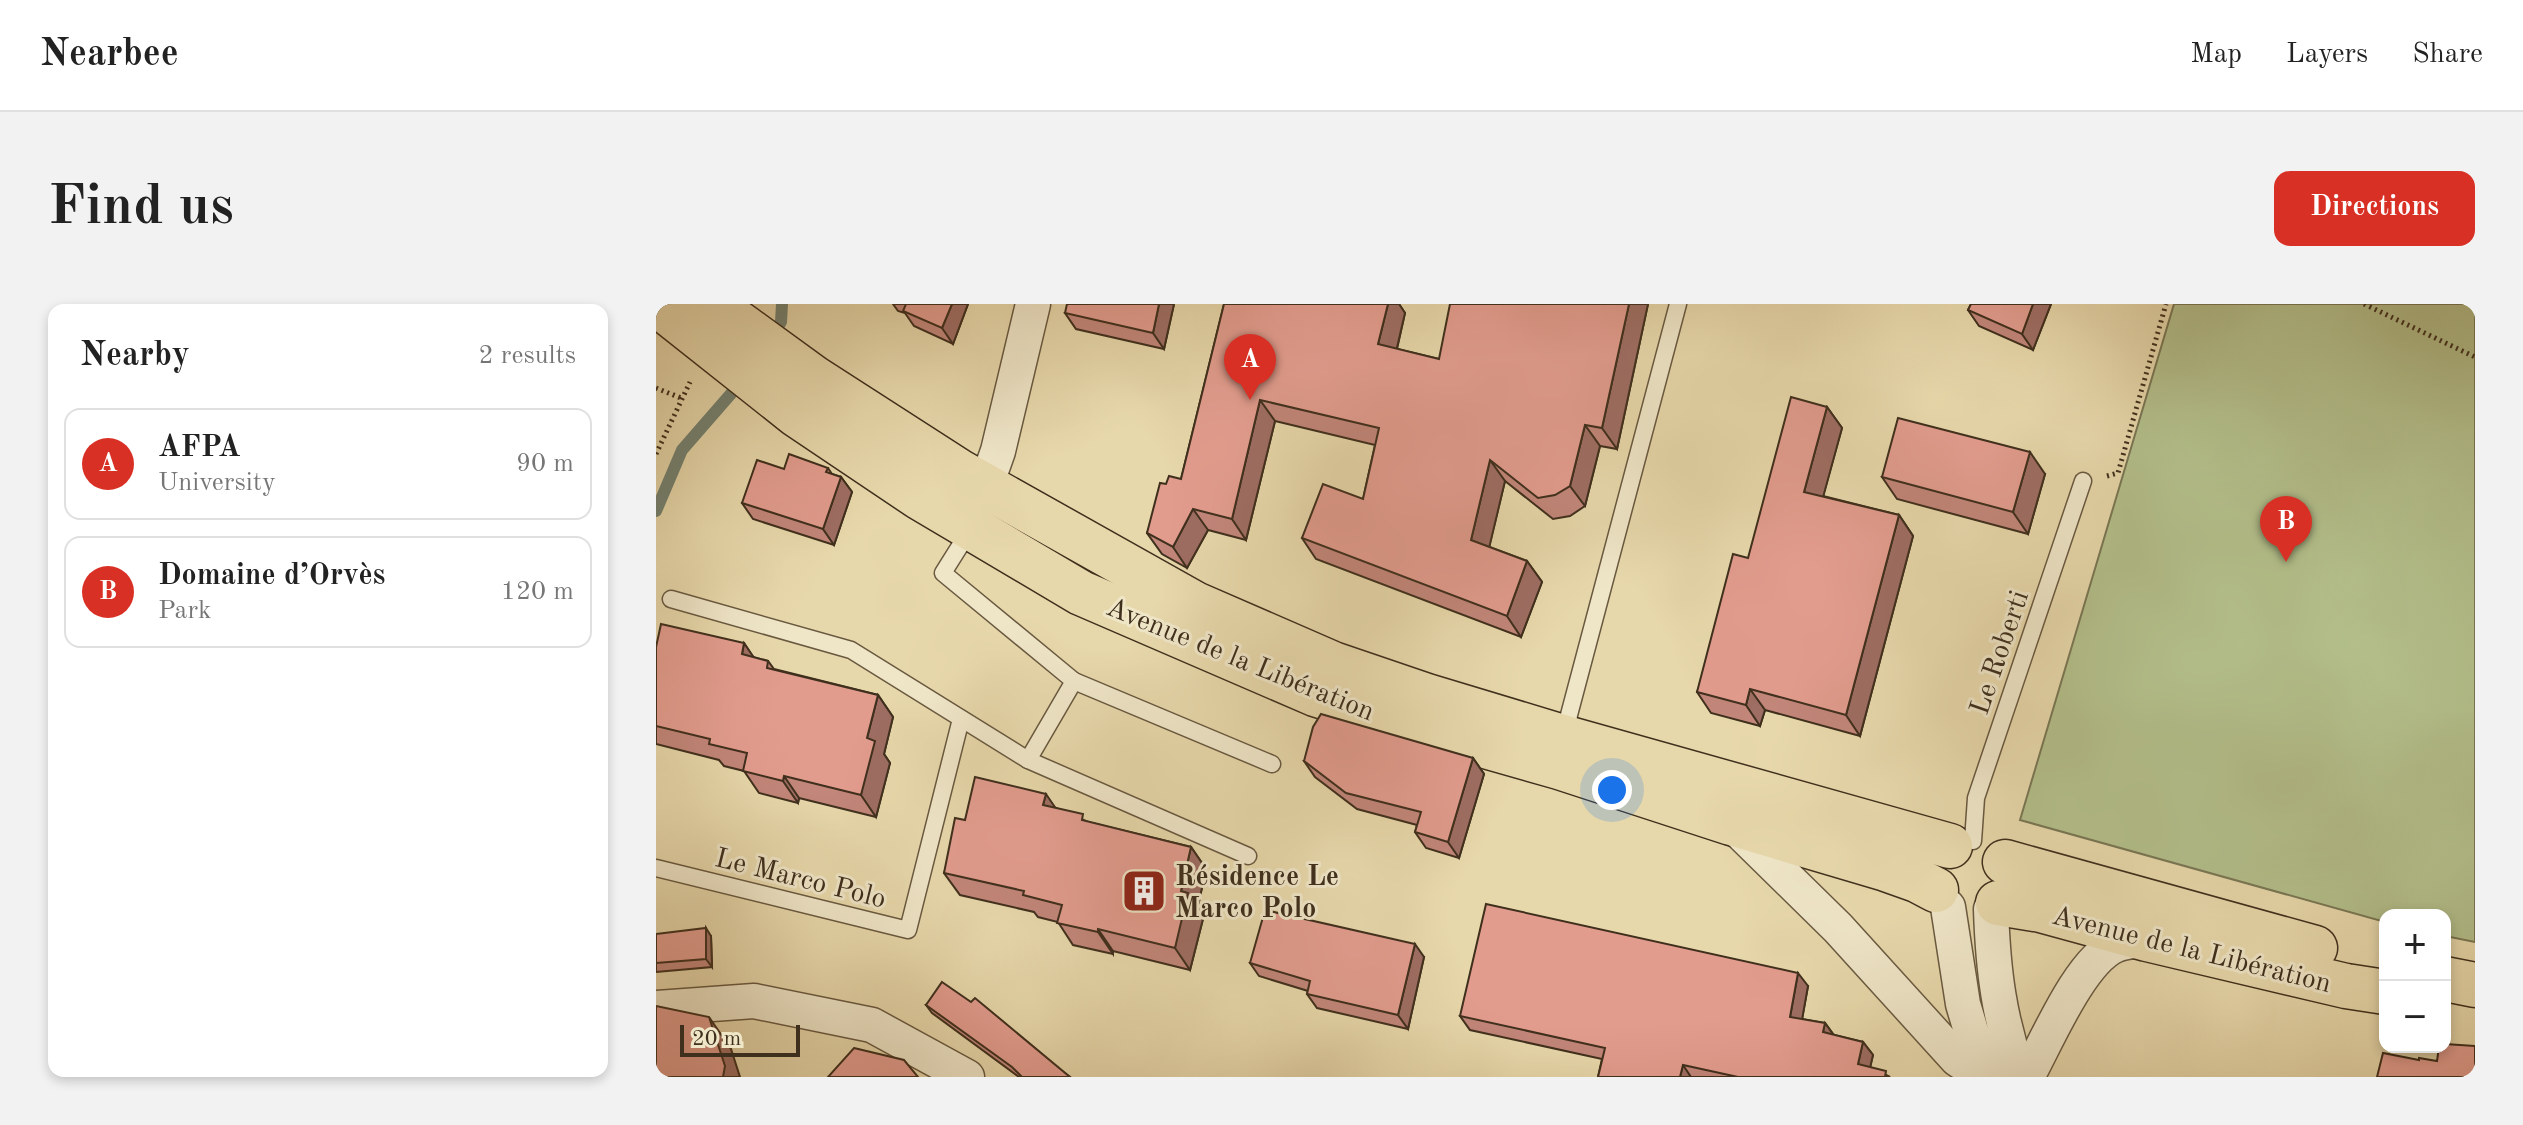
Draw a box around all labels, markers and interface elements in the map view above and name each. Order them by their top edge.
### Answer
text: Nearbee [40,36,179,74]
text: Map [2190,41,2242,69]
text: Layers [2286,41,2368,69]
text: Share [2412,41,2483,69]
button: Directions [2274,171,2475,246]
text: Find us [48,180,234,236]
pin: A [1224,334,1276,400]
text: Nearby [80,339,190,373]
text: 2 results [478,343,576,369]
text: AFPA [158,433,241,463]
text: A [98,451,118,477]
text: 90 m [516,451,574,477]
text: University [158,470,276,496]
pin: B [2260,496,2312,562]
text: Domaine d’Orvès [158,561,385,591]
text: B [99,579,117,605]
text: 120 m [501,579,574,605]
street label: Le Roberti [1967,587,2035,719]
street label: Avenue de la Libération [1102,594,1378,727]
text: Park [158,598,212,624]
your location [1592,770,1632,810]
street label: Le Marco Polo [712,845,889,915]
place label: Résidence Le Marco Polo [1175,864,1339,924]
building icon: Résidence Le Marco Polo [1120,867,1168,915]
street label: Avenue de la Libération [2049,903,2334,999]
map controls [2379,909,2451,1053]
button: + [2379,909,2451,981]
button: − [2379,981,2451,1053]
scale bar [680,1021,800,1057]
text: 20 m [692,1028,741,1050]

